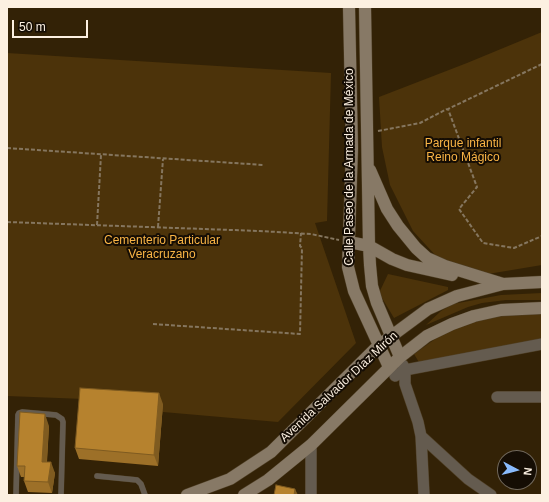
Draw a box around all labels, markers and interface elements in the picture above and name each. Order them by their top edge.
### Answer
scale bar [14,12,90,38]
text: 50 m [19,20,46,34]
street label: Calle Paseo de la Armada de México [343,68,357,266]
park label: Parque infantil Reino Mágico [425,137,501,165]
park label: Cementerio Particular Veracruzano [104,234,220,262]
street label: Avenida Salvador Díaz Mirón [277,329,401,445]
north arrow [497,450,537,490]
text: N [521,467,534,476]

